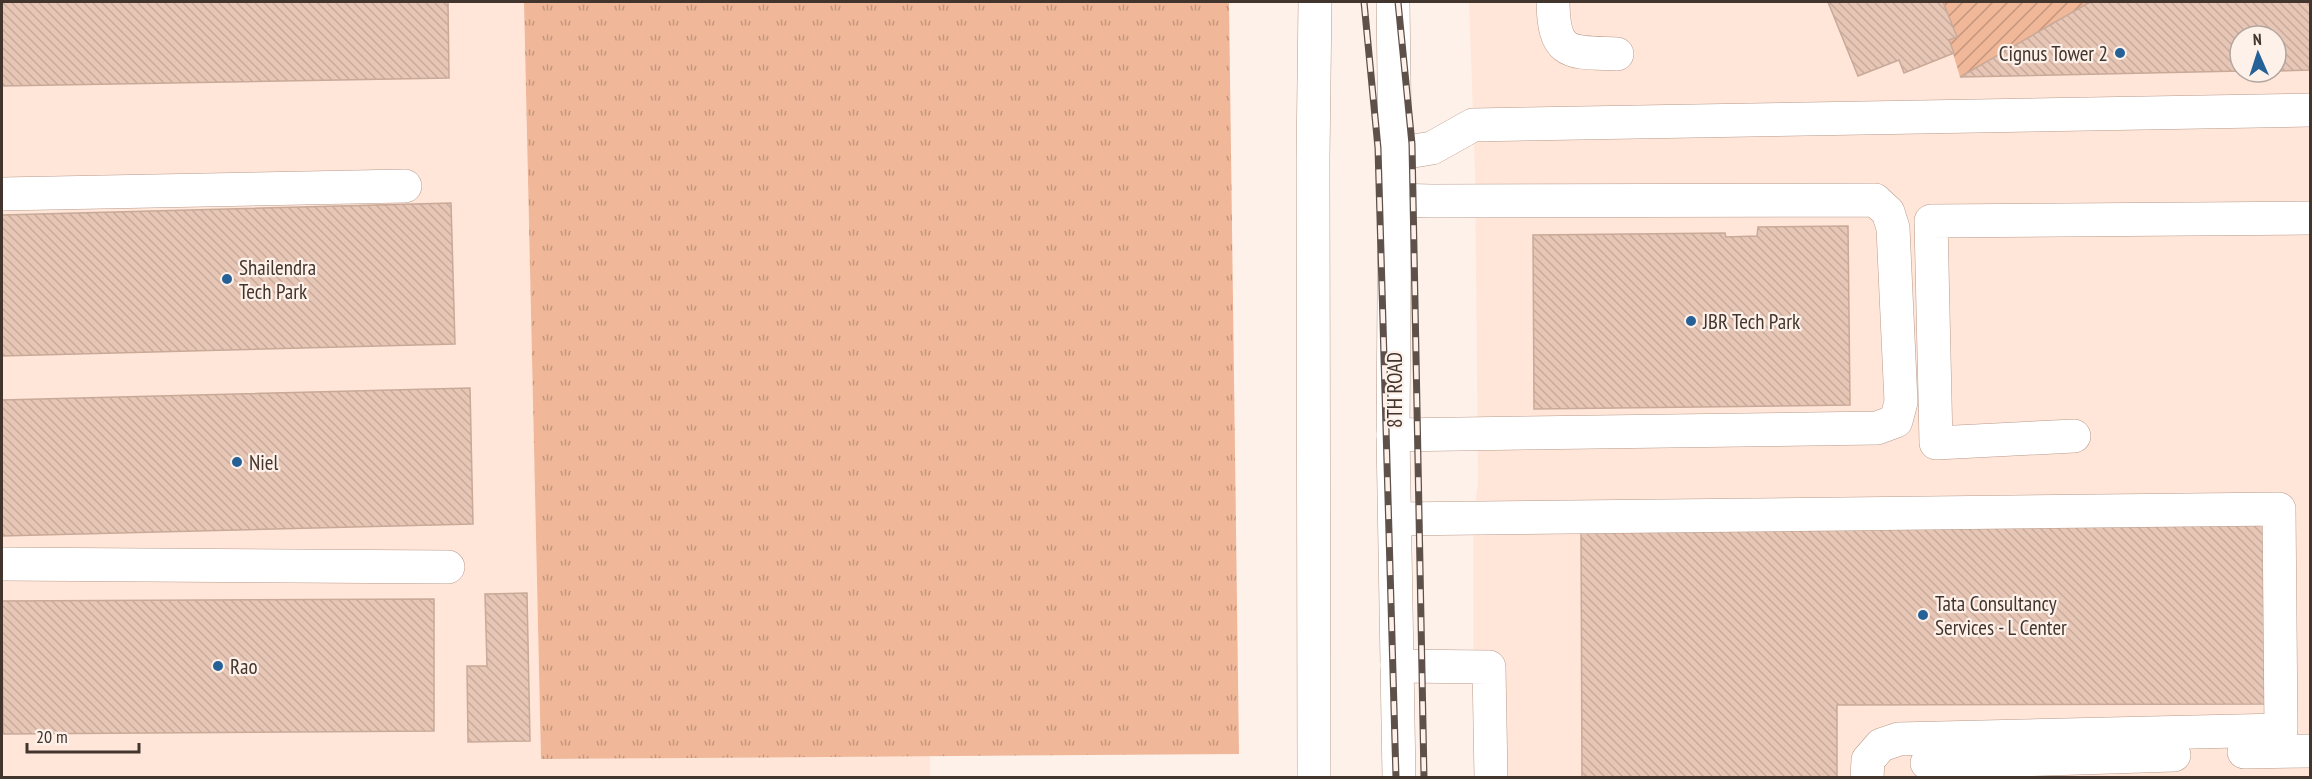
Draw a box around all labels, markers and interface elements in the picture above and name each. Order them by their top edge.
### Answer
north arrow [2228,24,2288,84]
text: N [2252,29,2262,49]
place label: Cignus Tower 2 [1999,40,2108,67]
marker: Cignus Tower 2 [2113,46,2127,60]
place label: Shailendra Tech Park [239,254,316,305]
marker: Shailendra Tech Park [220,272,234,286]
place label: JBR Tech Park [1702,308,1800,335]
marker: JBR Tech Park [1684,314,1698,328]
street label: 8TH ROAD [1381,352,1408,428]
place label: Niel [249,449,279,476]
marker: Niel [230,455,244,469]
place label: Tata Consultancy Services - L Center [1935,590,2067,641]
marker: Tata Consultancy Services - L Center [1916,608,1930,622]
place label: Rao [230,653,258,680]
marker: Rao [211,659,225,673]
scale bar [27,716,140,754]
text: 20 m [36,725,68,748]

